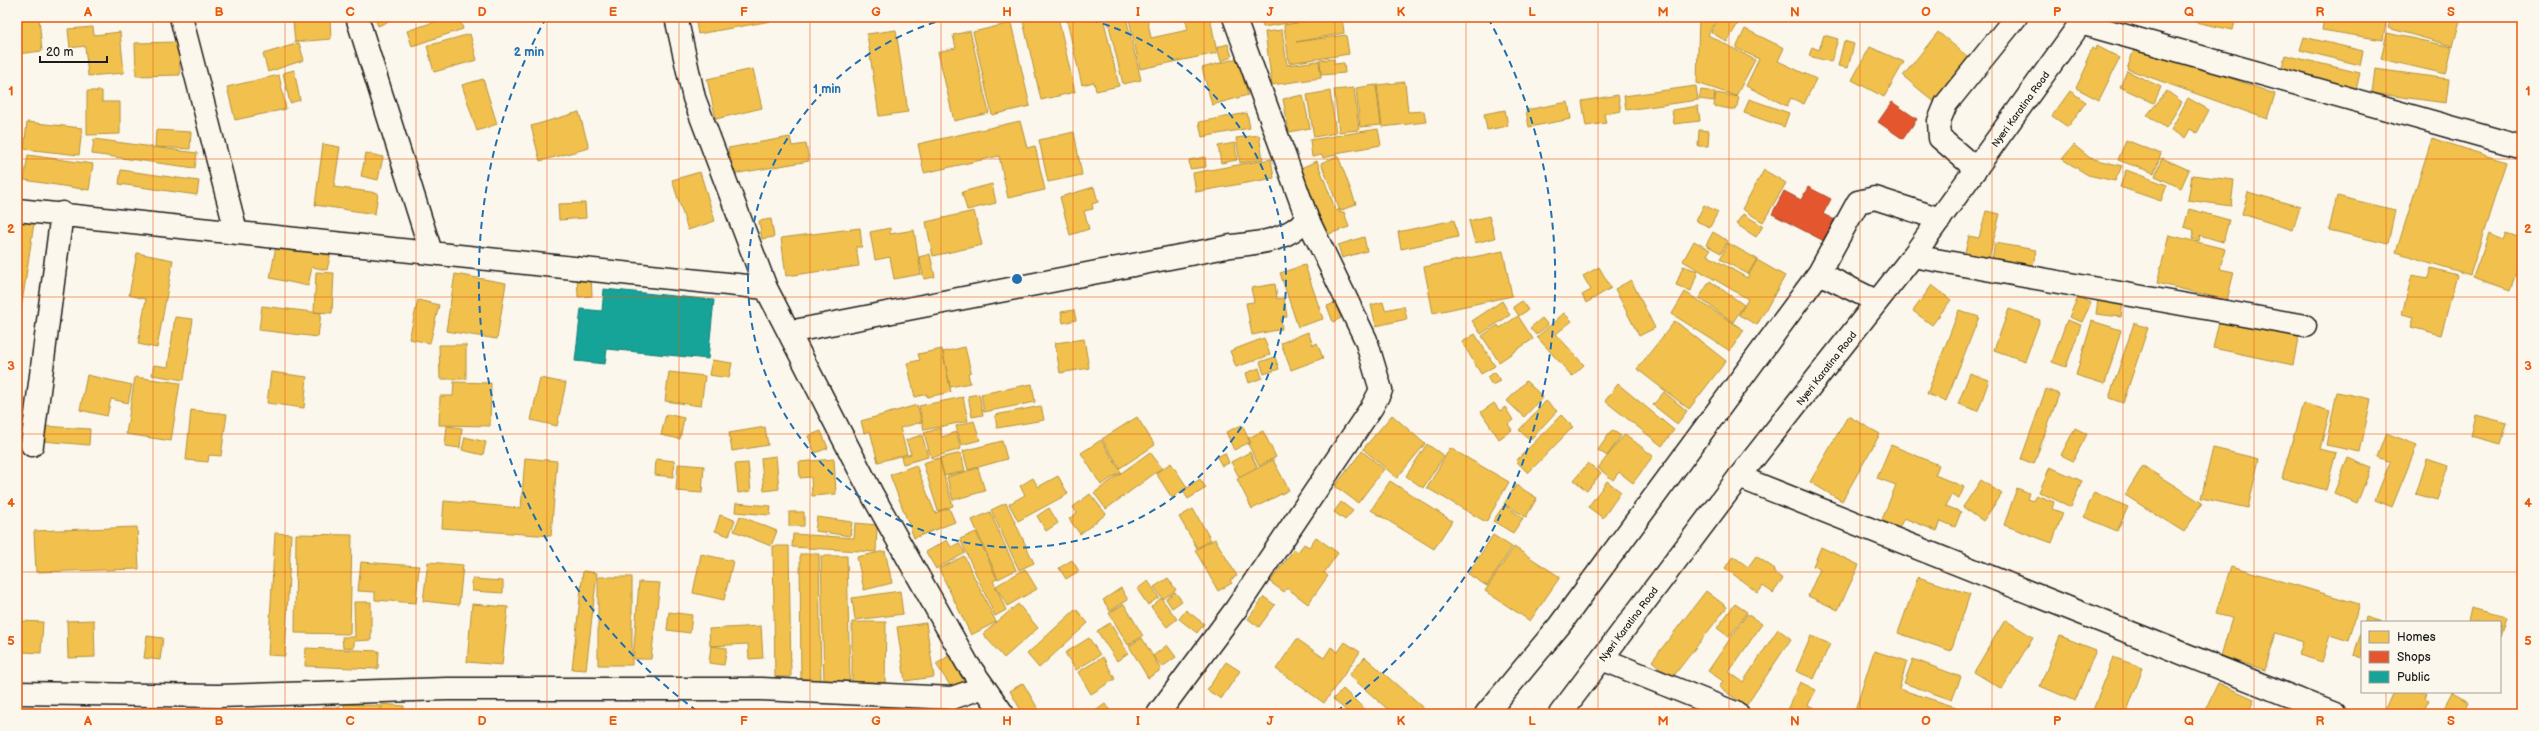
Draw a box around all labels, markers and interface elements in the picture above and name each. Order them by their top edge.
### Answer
text: A [83,4,92,20]
text: B [214,4,224,20]
text: C [345,4,355,20]
text: D [477,4,487,20]
text: E [609,4,618,20]
text: F [740,4,748,20]
text: G [871,4,881,20]
text: H [1002,4,1012,20]
text: I [1136,4,1140,20]
text: J [1266,4,1274,20]
text: K [1397,4,1406,20]
text: L [1528,4,1536,20]
text: M [1657,4,1669,20]
text: N [1790,4,1800,20]
text: O [1921,4,1931,20]
text: P [2053,4,2062,20]
text: Q [2184,4,2194,20]
text: R [2316,4,2325,20]
text: S [2447,4,2455,20]
scale bar [40,38,107,64]
text: 20 m [46,45,73,60]
text: 2 min [514,45,544,60]
street label: Nyeri Karatina Road [1989,69,2052,150]
text: 1 min [813,82,841,97]
text: 1 [8,83,14,99]
text: 1 [2525,83,2531,99]
text: 2 [7,221,15,237]
text: 2 [2524,221,2532,237]
centre of rings [1010,272,1024,286]
street label: Nyeri Karatina Road [1794,329,1860,408]
text: 3 [7,358,15,374]
text: 3 [2524,358,2532,374]
text: 4 [7,495,15,511]
text: 4 [2524,495,2532,511]
street label: Nyeri Karatina Road [1597,585,1661,664]
legend [2361,621,2501,693]
text: Homes [2397,630,2436,645]
text: 5 [7,633,15,649]
text: 5 [2524,633,2532,649]
text: Shops [2397,650,2431,665]
text: Public [2397,670,2430,685]
text: A [83,713,92,729]
text: B [214,713,224,729]
text: C [345,713,355,729]
text: D [477,713,487,729]
text: E [609,713,618,729]
text: F [740,713,748,729]
text: G [871,713,881,729]
text: H [1002,713,1012,729]
text: I [1136,713,1140,729]
text: J [1266,713,1274,729]
text: K [1397,713,1406,729]
text: L [1528,713,1536,729]
text: M [1657,713,1669,729]
text: N [1790,713,1800,729]
text: O [1921,713,1931,729]
text: P [2053,713,2062,729]
text: Q [2184,713,2194,729]
text: R [2316,713,2325,729]
text: S [2447,713,2455,729]

